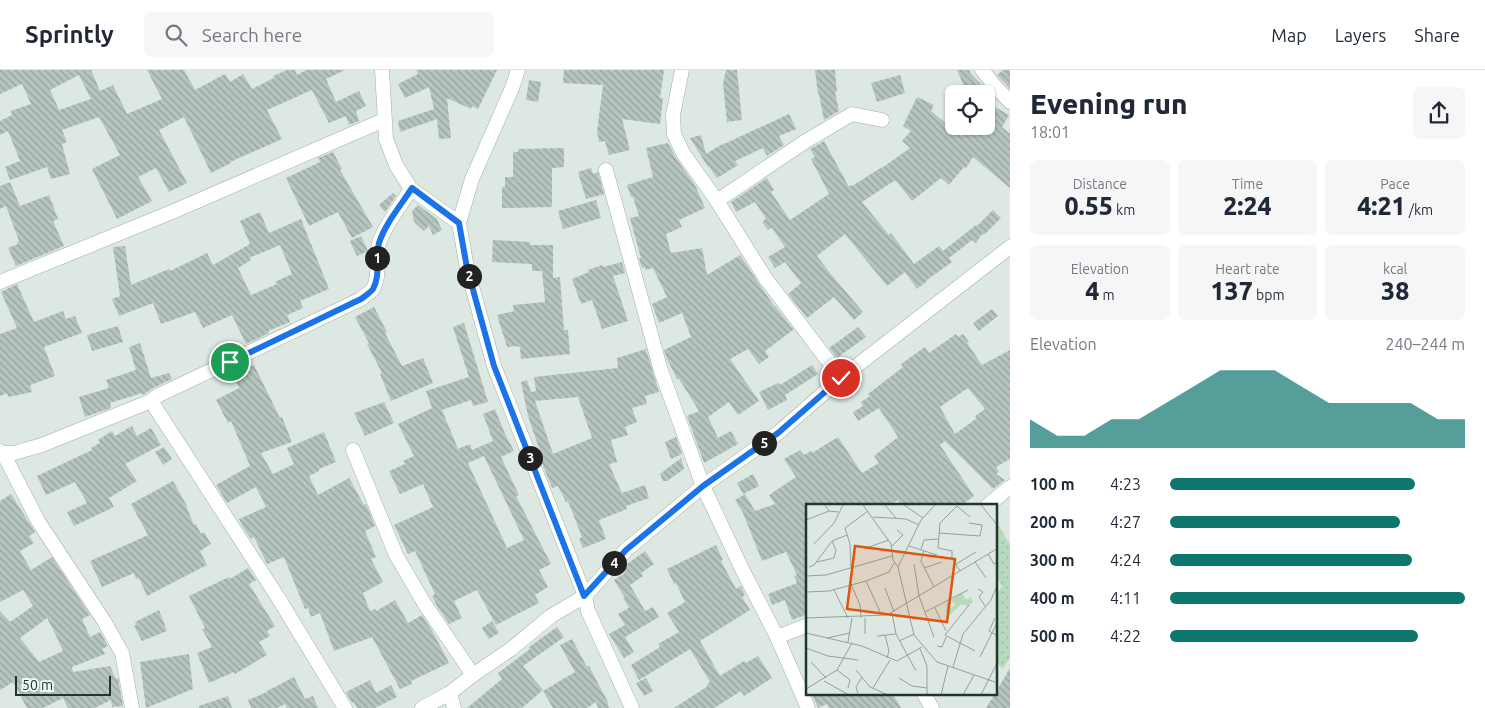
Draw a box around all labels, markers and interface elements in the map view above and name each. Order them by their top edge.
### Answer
search box [144,12,494,57]
text: Sprintly [25,21,114,48]
icon: search [162,21,190,49]
text: Search here [202,24,302,46]
text: Map [1271,25,1307,45]
text: Layers [1335,25,1386,45]
text: Share [1414,25,1460,45]
map controls [945,85,995,135]
button: locate [945,85,995,135]
button: share [1413,87,1465,139]
text: Evening run [1030,88,1188,119]
text: 18:01 [1030,123,1070,141]
text: Distance [1073,176,1127,192]
text: Time [1232,176,1263,192]
text: Pace [1380,176,1410,192]
text: 0.55 [1064,192,1113,220]
text: 2:24 [1223,192,1272,220]
text: 4:21 [1357,192,1406,220]
text: km [1113,202,1135,218]
text: /km [1406,202,1433,218]
pin: 1 [364,246,390,270]
text: 1 [374,250,381,266]
text: Elevation [1071,261,1129,277]
text: Heart rate [1215,261,1280,277]
text: kcal [1383,261,1407,277]
pin: 2 [456,264,482,288]
text: 2 [466,268,473,284]
text: 4 [1085,277,1099,305]
text: 137 [1211,277,1253,305]
text: 38 [1381,277,1409,305]
text: m [1099,287,1115,303]
text: bpm [1253,287,1284,303]
text: Elevation [1030,335,1097,353]
text: 240–244 m [1385,335,1465,353]
pin [209,341,251,383]
icon: arrive [216,348,244,376]
pin [820,357,862,399]
icon: check [827,364,855,392]
pin: 5 [752,430,776,456]
text: 5 [761,435,768,451]
pin: 3 [518,446,542,470]
text: 3 [527,450,534,466]
text: 100 m [1030,475,1075,493]
text: 4:23 [1110,475,1141,493]
inset map [806,504,998,696]
text: 200 m [1030,513,1075,531]
text: 4:27 [1110,513,1141,531]
pin: 4 [602,550,626,576]
text: 300 m [1030,551,1075,569]
text: 4:24 [1110,551,1141,569]
text: 4 [611,555,618,571]
text: 400 m [1030,589,1075,607]
text: 4:11 [1110,589,1141,607]
text: 500 m [1030,627,1075,645]
text: 4:22 [1110,627,1141,645]
scale bar [15,673,111,696]
text: 50 m [22,677,53,693]

